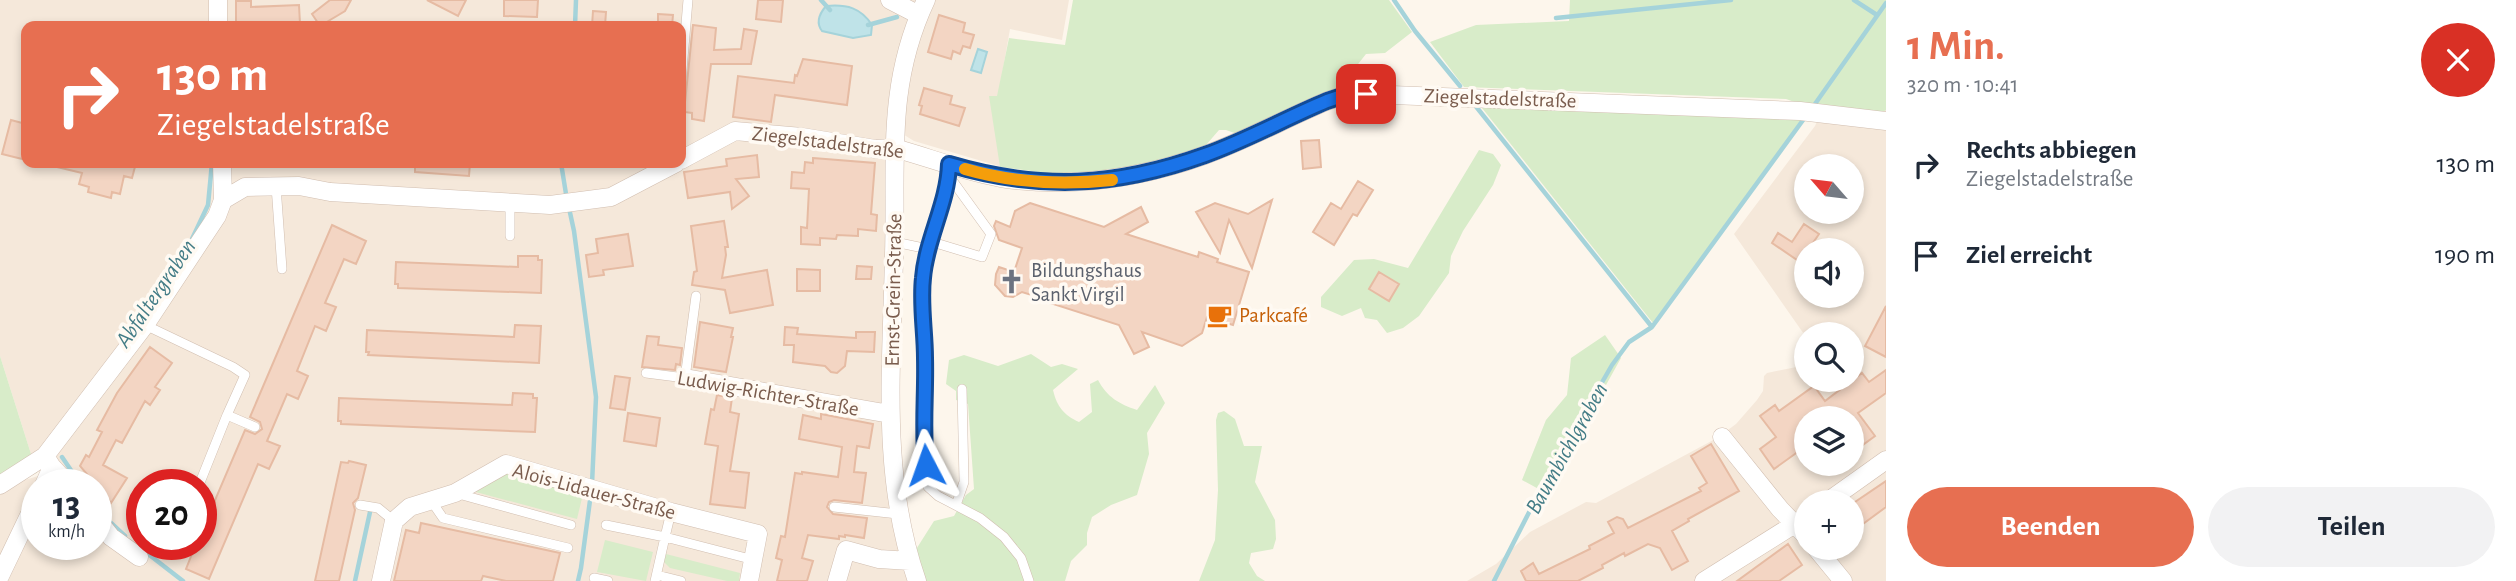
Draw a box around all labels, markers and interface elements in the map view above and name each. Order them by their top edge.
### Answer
button: close [2421,23,2495,97]
text: 1 Min. [1907,25,2005,67]
icon: right [42,49,133,140]
text: 130 m [157,51,268,100]
pin [1336,64,1396,124]
text: 320 m · 10:41 [1907,74,2018,97]
icon: arrive [1347,75,1385,113]
street label: Ziegelstadelstraße [1423,85,1577,112]
text: Ziegelstadelstraße [157,109,390,141]
street label: Ziegelstadelstraße [751,123,905,162]
text: Rechts abbiegen [1966,137,2137,163]
icon: right [1907,146,1945,184]
text: 130 m [2437,151,2495,177]
north arrow [1794,154,1864,224]
map controls [1794,154,1864,560]
text: Ziegelstadelstraße [1966,168,2133,191]
street label: Ernst-Grein-Straße [882,213,905,367]
water label: Abfaltergraben [111,236,201,353]
icon: arrive [1907,237,1945,275]
button: sound [1794,238,1864,308]
text: Ziel erreicht [1966,242,2092,268]
text: 190 m [2435,242,2495,268]
place label: Bildungshaus Sankt Virgil [1031,260,1142,305]
church icon: Bildungshaus Sankt Virgil [997,268,1025,296]
cafe icon: Parkcafé [1205,301,1233,329]
place label: Parkcafé [1239,305,1308,326]
button: search [1794,322,1864,392]
street label: Ludwig-Richter-Straße [675,367,860,420]
water label: Baumbichlgraben [1522,379,1613,518]
button: layers [1794,406,1864,476]
position arrow [889,428,963,502]
street label: Alois-Lidauer-Straße [510,460,678,523]
speed limit sign: 20 [126,469,217,560]
button: Beenden [1907,487,2194,567]
button: Teilen [2208,487,2495,567]
text: 13 [53,488,80,523]
button: + [1794,490,1864,560]
text: km/h [48,523,85,541]

